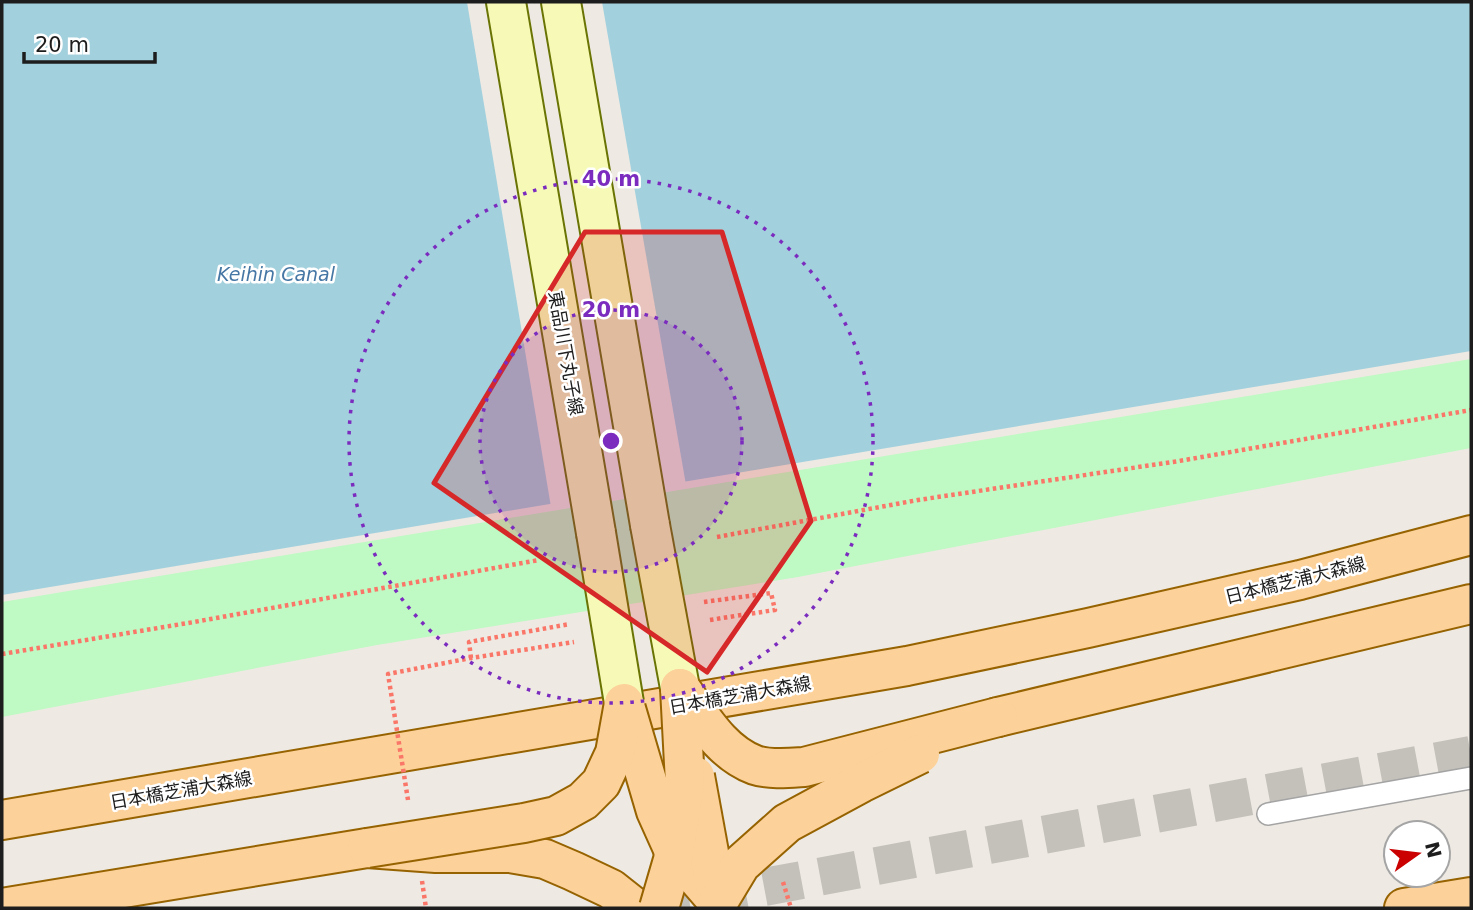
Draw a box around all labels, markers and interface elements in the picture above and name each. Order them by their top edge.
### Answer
scale bar [24,21,156,65]
text: 20 m [35,33,89,57]
text: 40 m [582,167,640,191]
water label: Keihin Canal [217,263,336,285]
street label: 東品川下丸子線 [545,289,587,417]
text: 20 m [582,298,640,322]
centre of rings [599,429,623,453]
street label: 日本橋芝浦大森線 [1223,552,1367,608]
street label: 日本橋芝浦大森線 [667,672,813,718]
street label: 日本橋芝浦大森線 [108,767,254,813]
north arrow [1382,819,1452,889]
text: N [1421,840,1446,860]

